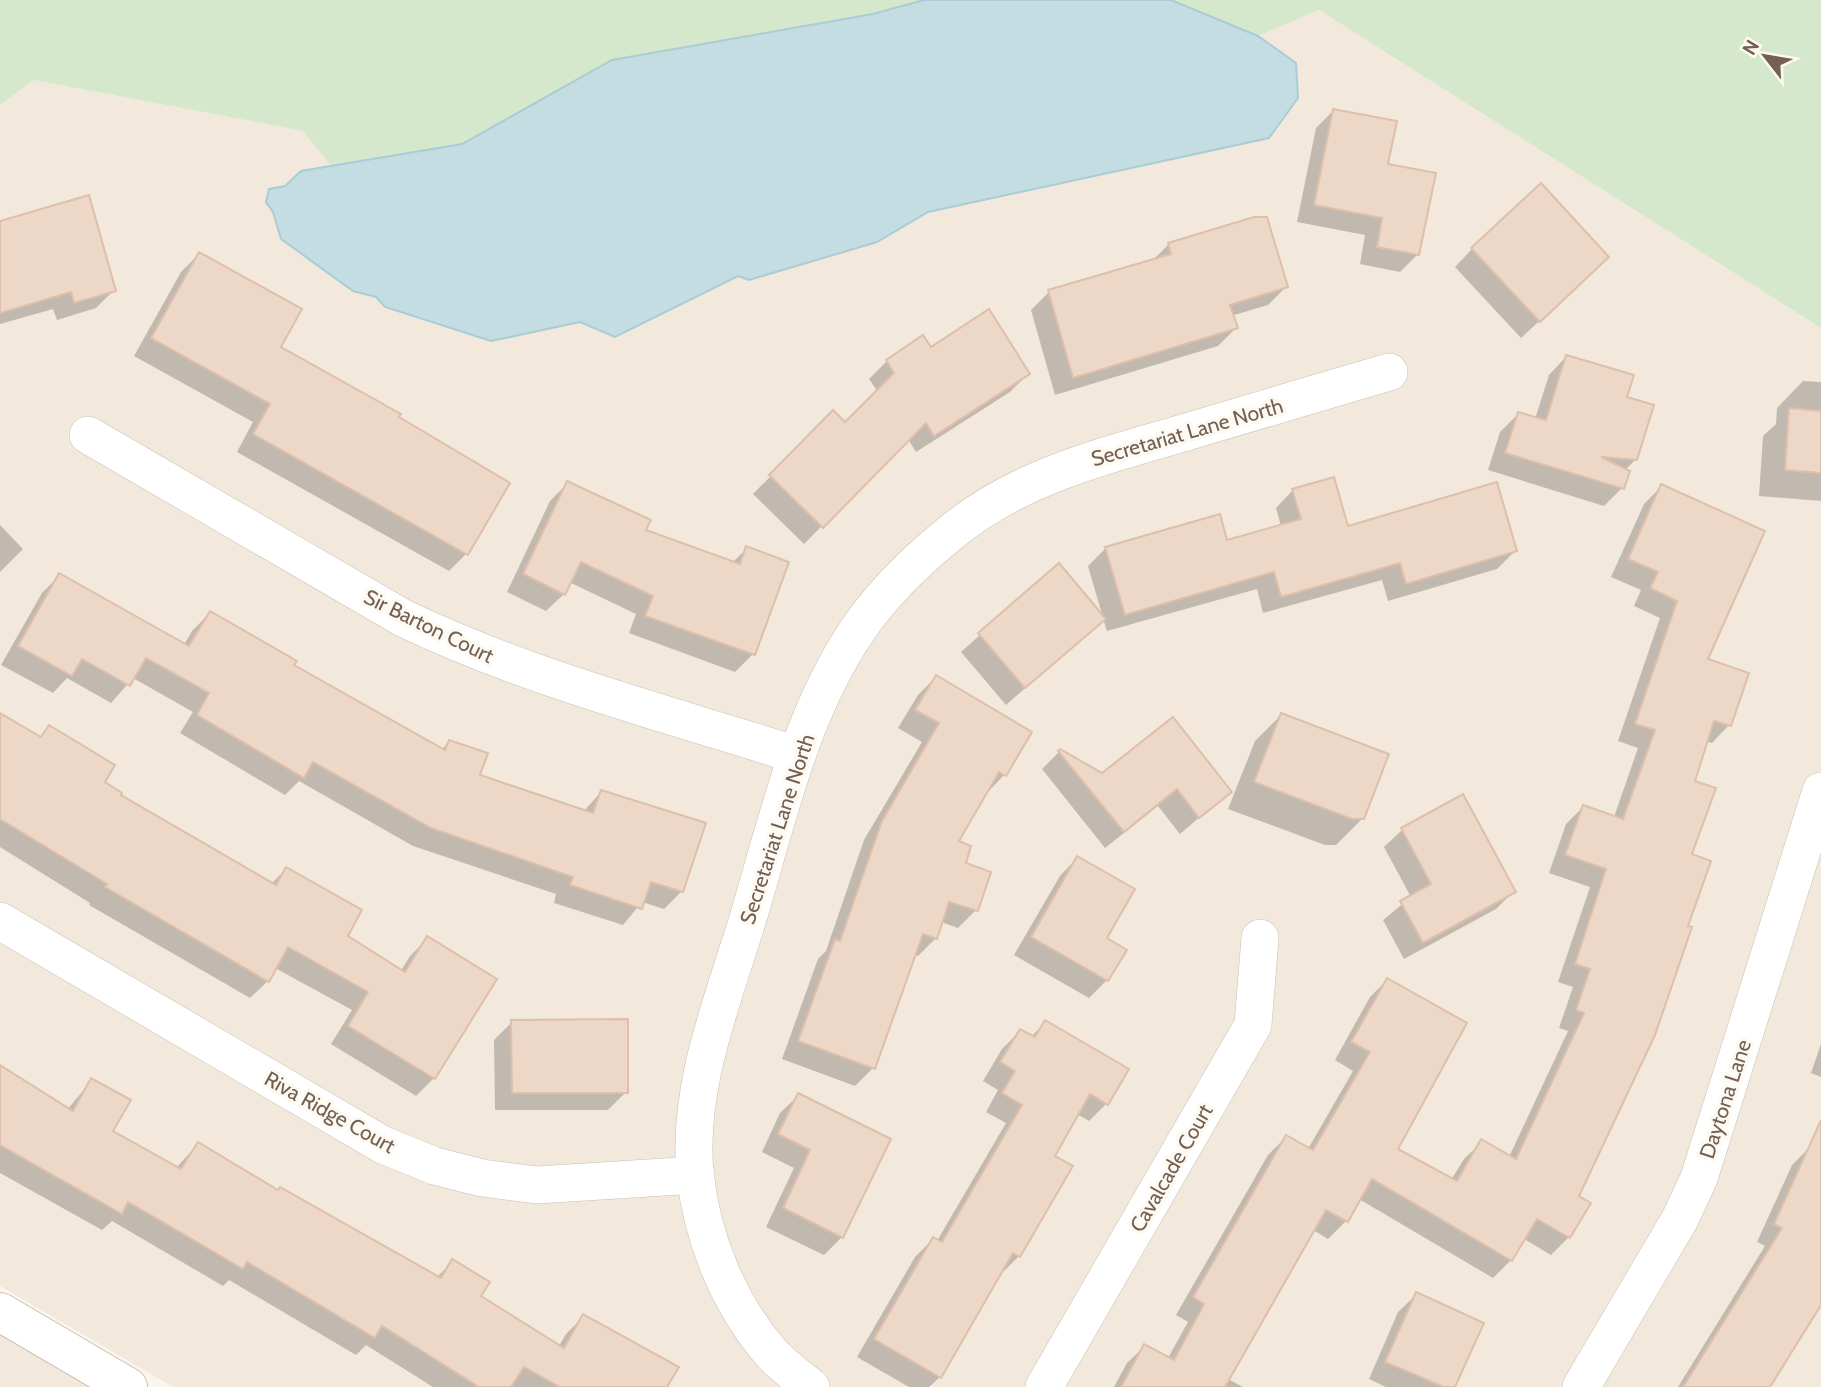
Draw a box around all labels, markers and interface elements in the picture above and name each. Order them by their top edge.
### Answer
north arrow [1730,21,1800,91]
text: N [1738,36,1764,59]
street label: Secretariat Lane North [1088,393,1286,471]
street label: Sir Barton Court [360,584,498,668]
street label: Secretariat Lane North [734,731,820,927]
street label: Daytona Lane [1694,1036,1756,1162]
street label: Riva Ridge Court [260,1066,400,1158]
street label: Cavalcade Court [1124,1100,1218,1236]

